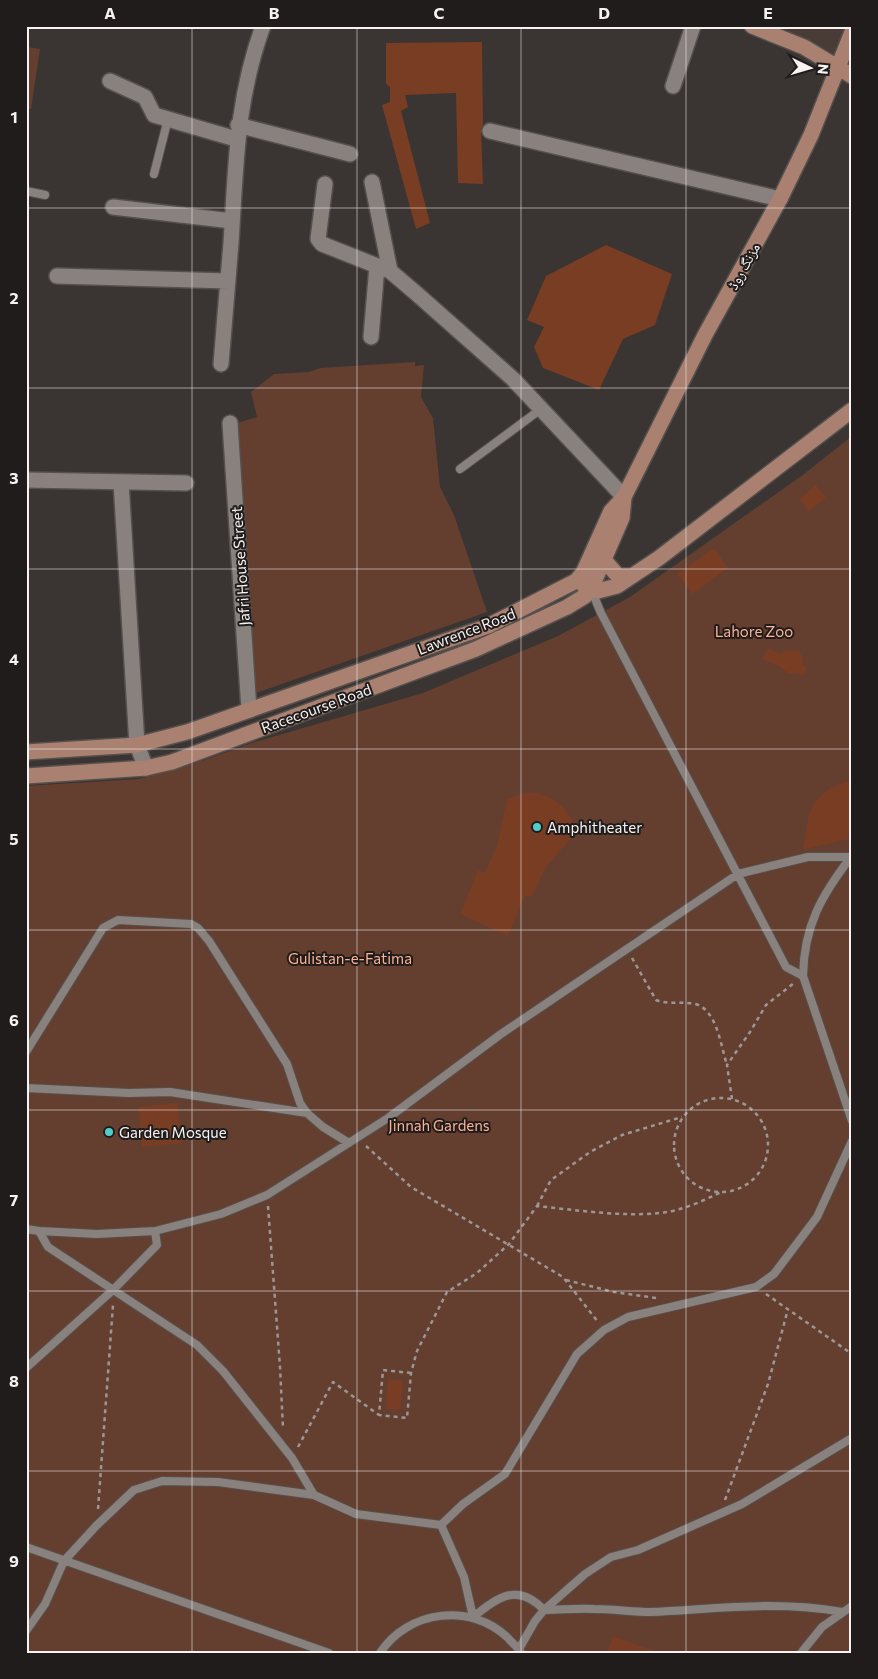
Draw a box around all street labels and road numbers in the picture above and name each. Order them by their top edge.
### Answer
street label: مزنگ روڈ [723,239,764,293]
street label: Jafri House Street [227,506,253,626]
street label: Lawrence Road [414,604,518,658]
street label: Racecourse Road [258,680,374,736]

